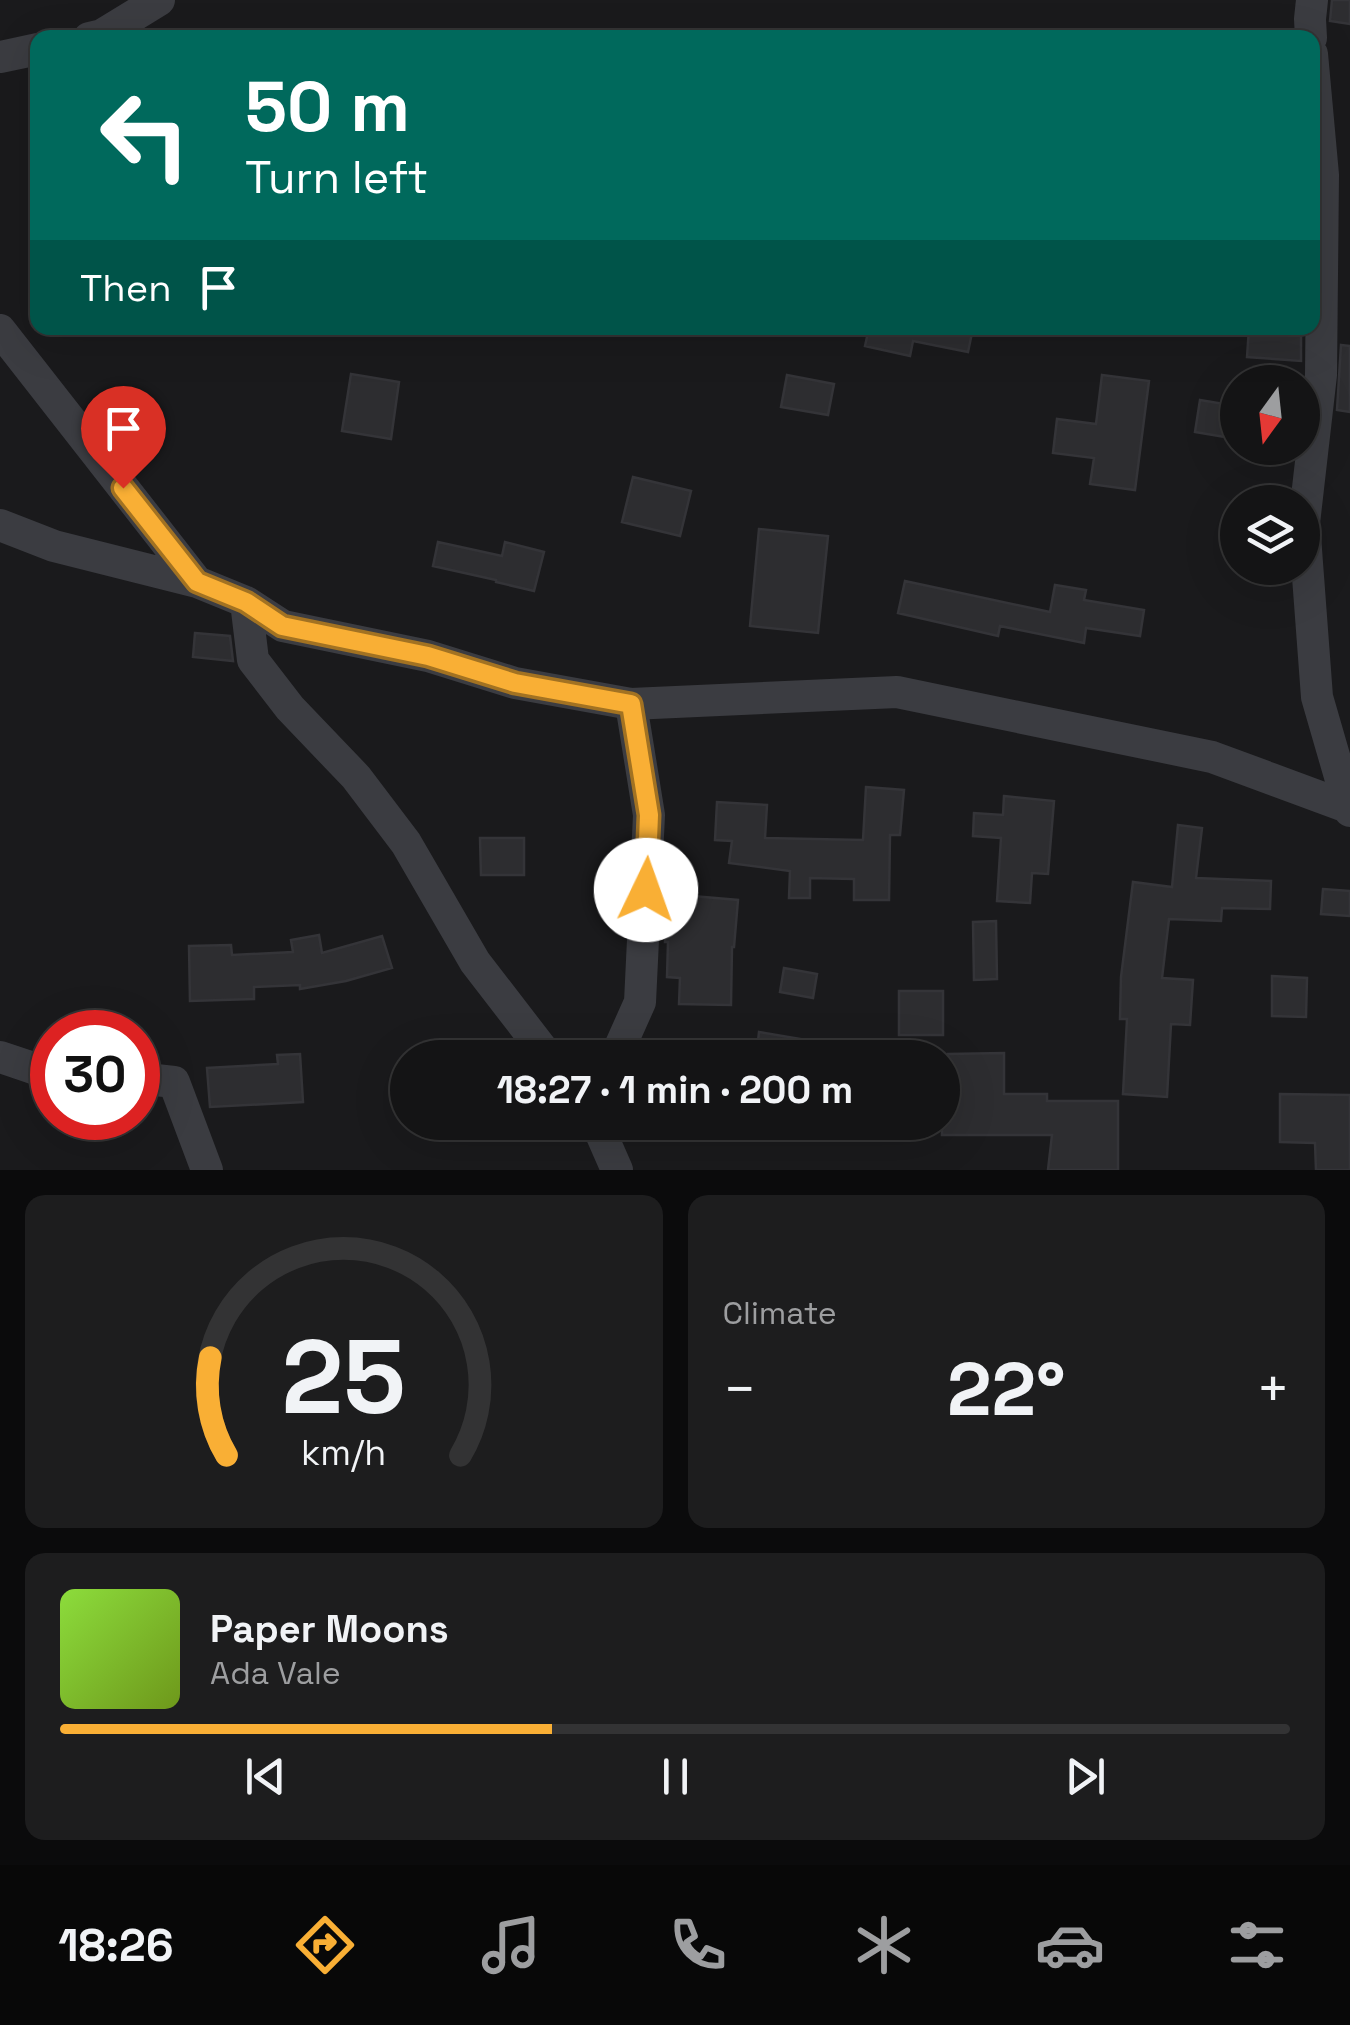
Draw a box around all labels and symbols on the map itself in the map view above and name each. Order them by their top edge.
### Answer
north arrow [1220,365,1320,465]
pin [81,386,166,489]
position arrow [594,838,698,942]
speed limit sign: 30 [30,1010,160,1140]

